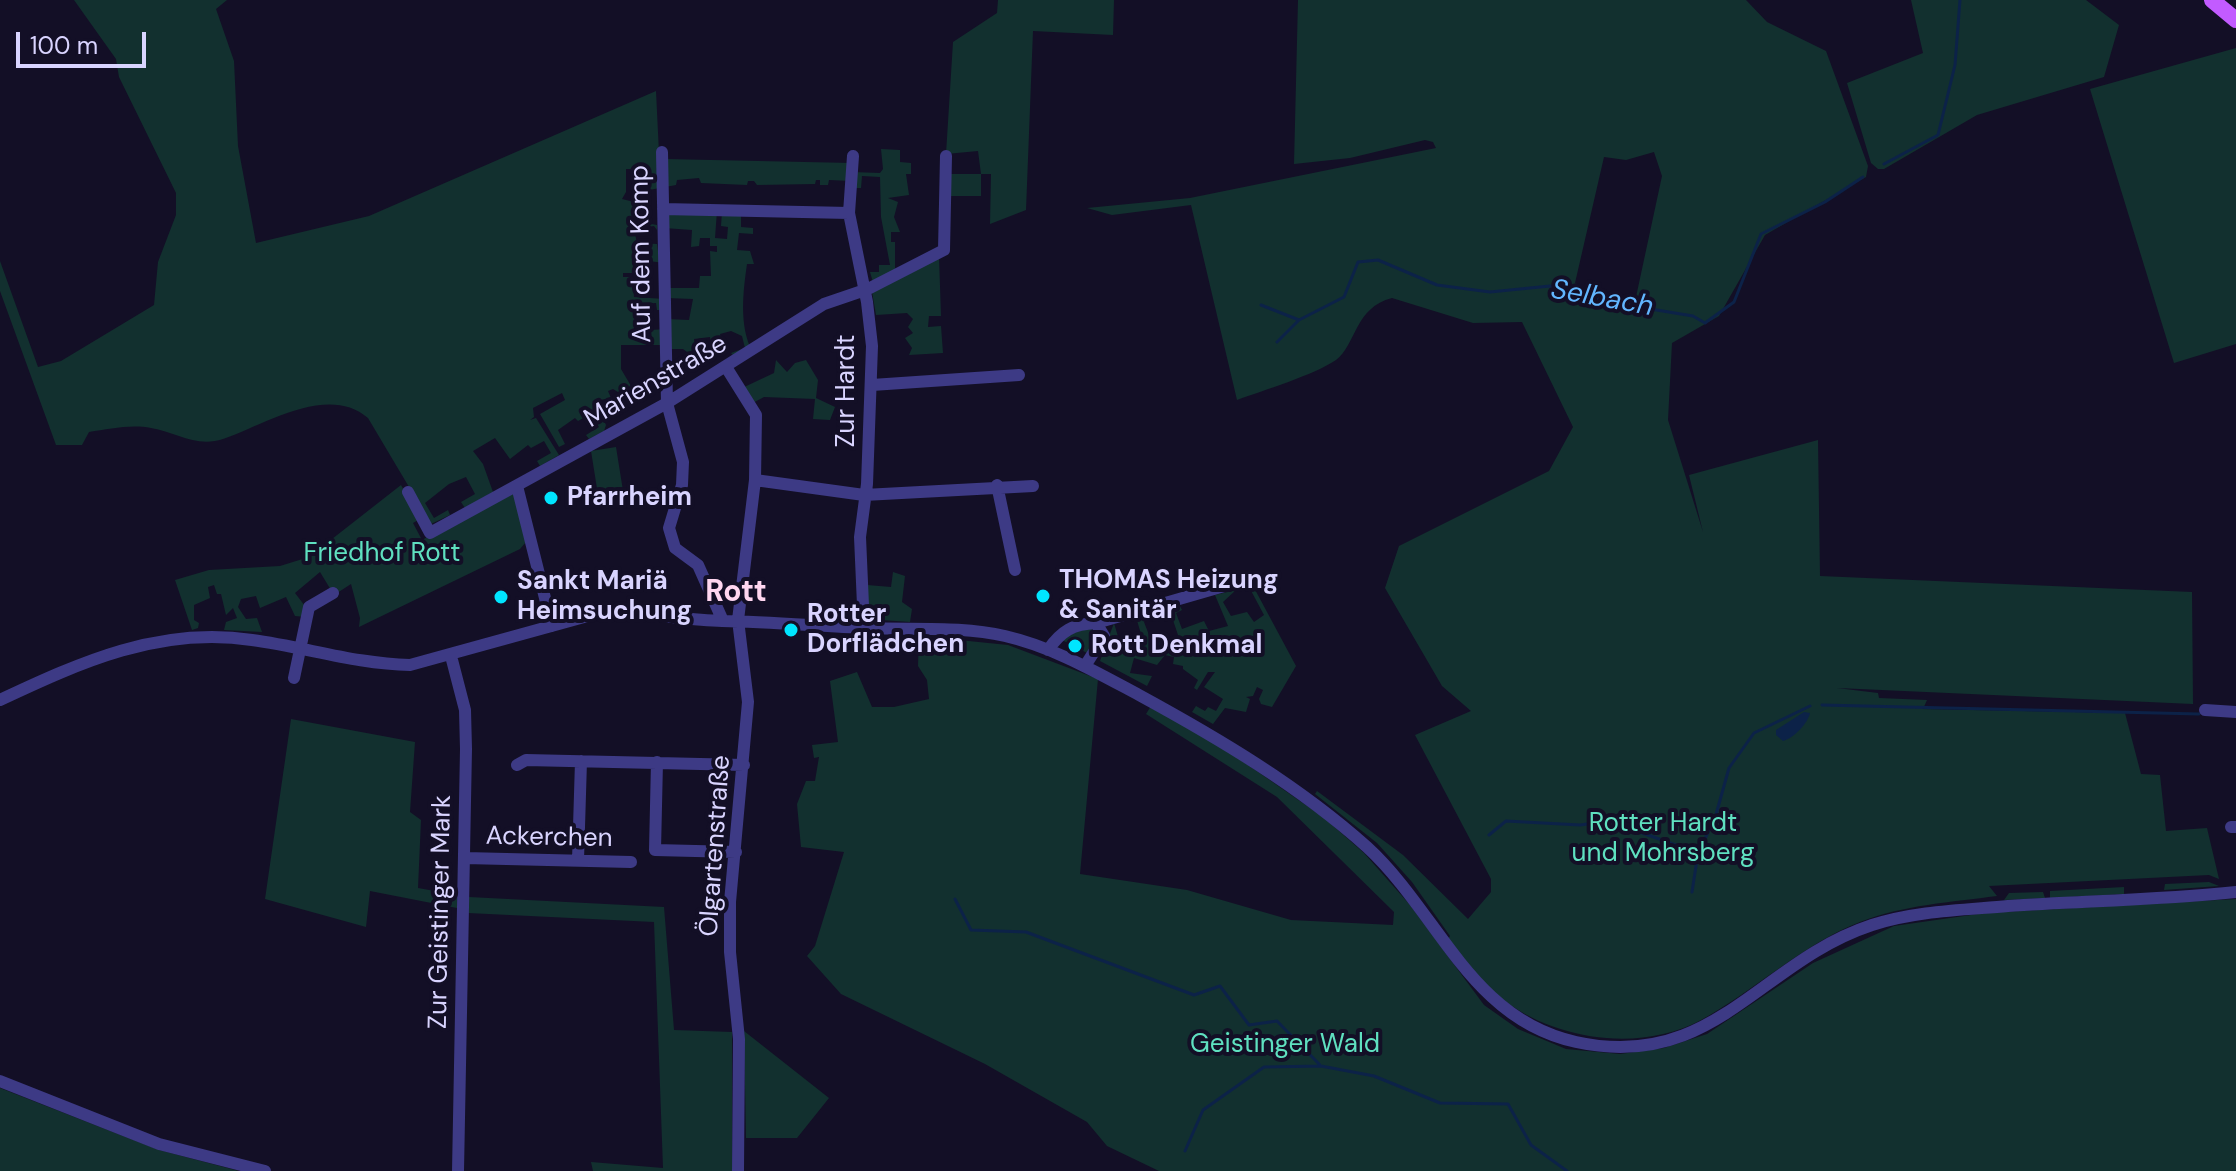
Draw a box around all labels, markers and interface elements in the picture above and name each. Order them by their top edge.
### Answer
scale bar [20,16,150,66]
text: 100 m [30,30,98,61]
street label: Auf dem Komp [625,165,659,343]
water label: Selbach [1548,273,1656,325]
street label: Marienstraße [579,329,733,435]
street label: Zur Hardt [831,335,863,447]
place label: Pfarrheim [567,482,692,514]
marker: Pfarrheim [542,489,560,507]
park label: Friedhof Rott [304,538,460,570]
place label: THOMAS Heizung & Sanitär [1059,565,1278,626]
place label: Sankt Mariä Heimsuchung [517,566,692,628]
district label: Rott [705,575,767,611]
marker: THOMAS Heizung & Sanitär [1034,587,1052,605]
marker: Sankt Mariä Heimsuchung [492,588,510,606]
place label: Rotter Dorflädchen [807,599,964,660]
marker: Rotter Dorflädchen [782,621,800,639]
place label: Rott Denkmal [1091,630,1262,662]
marker: Rott Denkmal [1066,637,1084,655]
street label: Ölgartenstraße [694,754,738,938]
street label: Zur Geistinger Mark [423,795,459,1029]
park label: Rotter Hardt und Mohrsberg [1572,808,1754,870]
street label: Ackerchen [485,821,613,855]
park label: Geistinger Wald [1190,1029,1380,1061]

